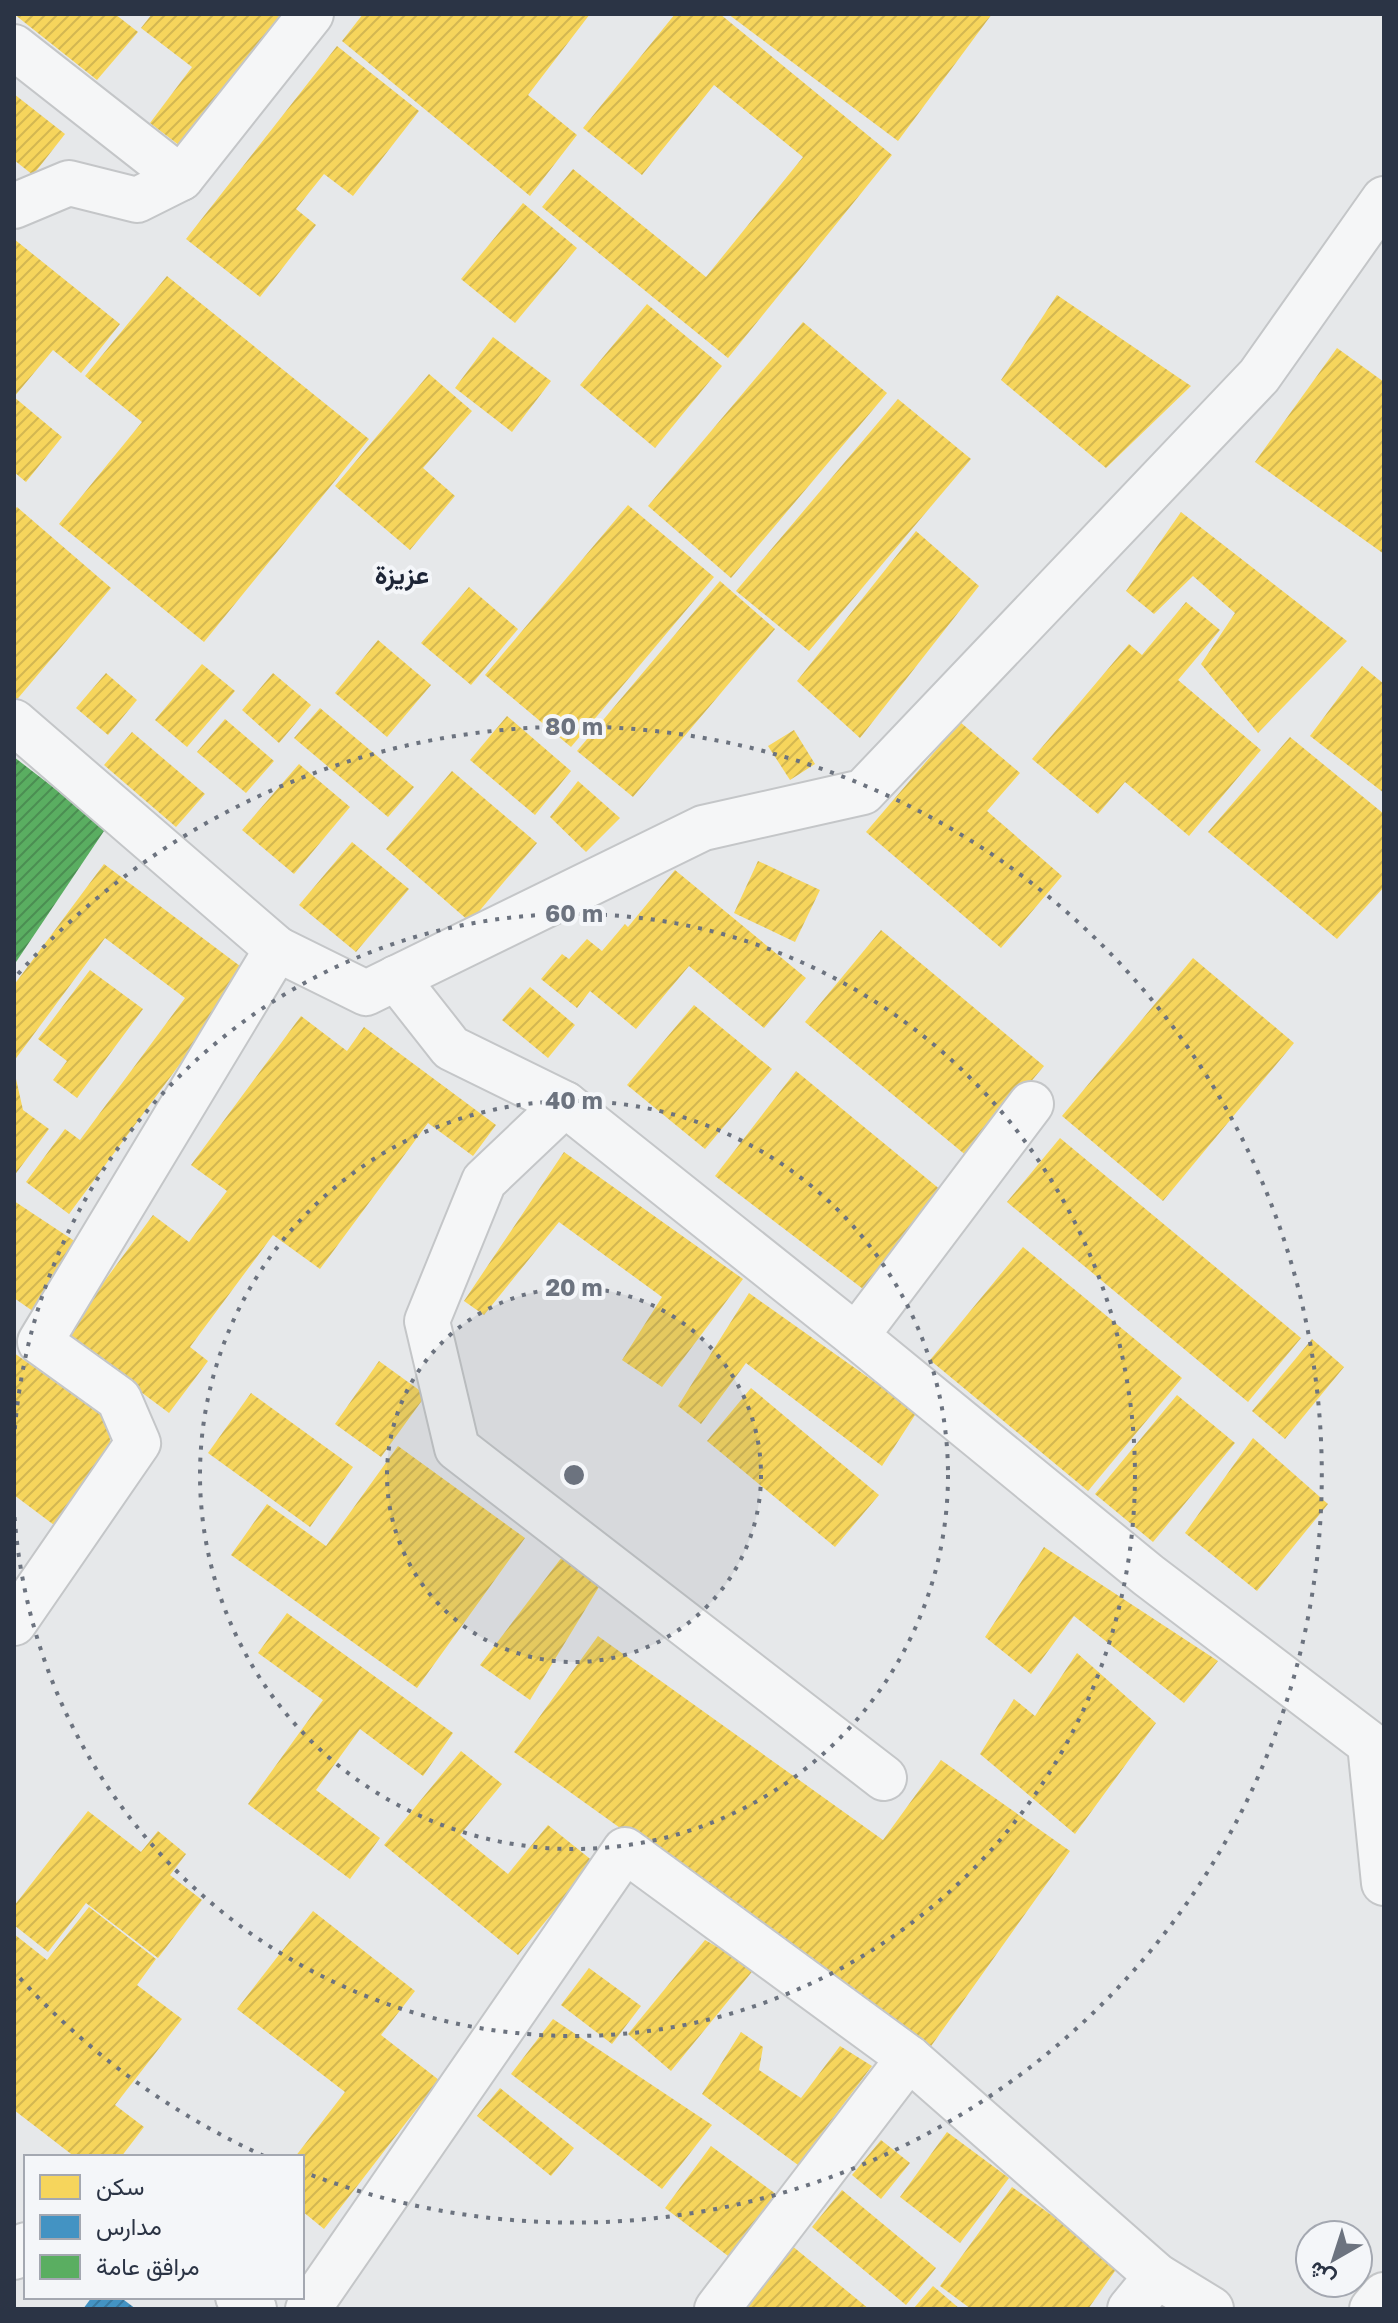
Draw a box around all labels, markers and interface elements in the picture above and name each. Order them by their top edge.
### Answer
district label: عزيزة [375,559,429,591]
text: 80 m [545,711,603,740]
text: 60 m [545,898,603,927]
text: 40 m [545,1085,603,1114]
text: 20 m [545,1272,603,1301]
centre of rings [560,1461,588,1489]
legend [24,2155,304,2299]
text: سكن [96,2171,145,2201]
text: مدارس [96,2211,162,2242]
north arrow [1294,2219,1374,2299]
text: مرافق عامة [96,2251,200,2282]
text: ش [1302,2255,1340,2294]

